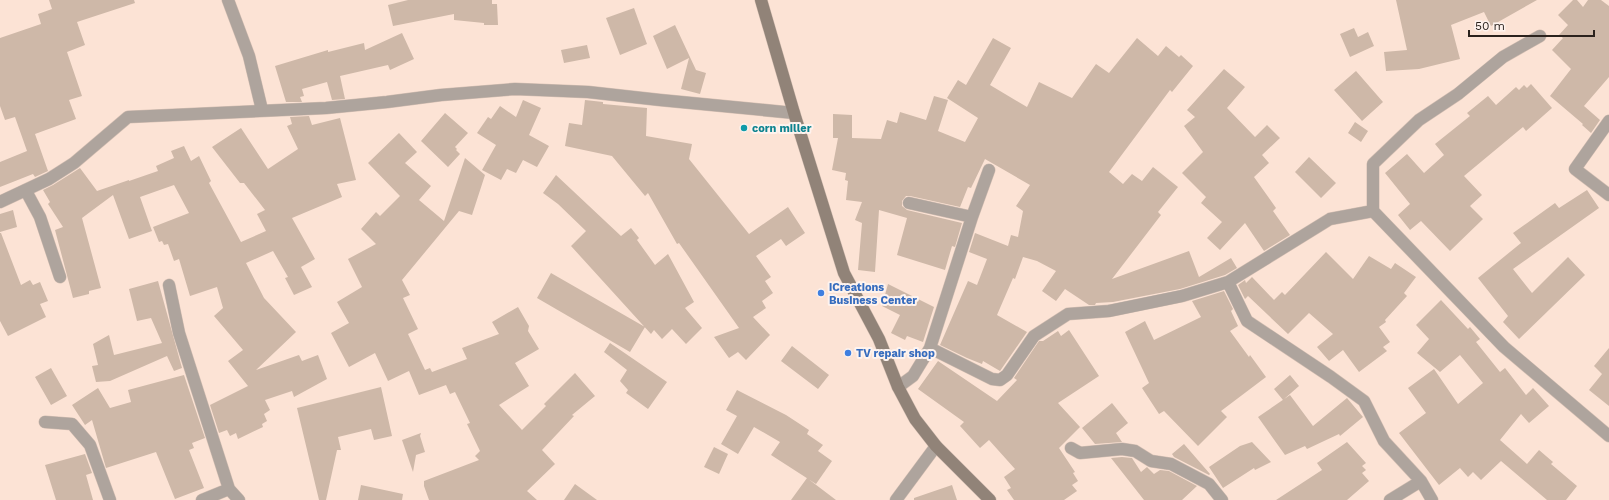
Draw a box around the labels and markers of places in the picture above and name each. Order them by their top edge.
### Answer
place label: corn miller [752,122,812,135]
marker: corn miller [739,123,749,133]
place label: iCreations Business Center [829,281,917,307]
marker: iCreations Business Center [816,288,826,298]
place label: TV repair shop [856,347,935,360]
marker: TV repair shop [843,348,853,358]

